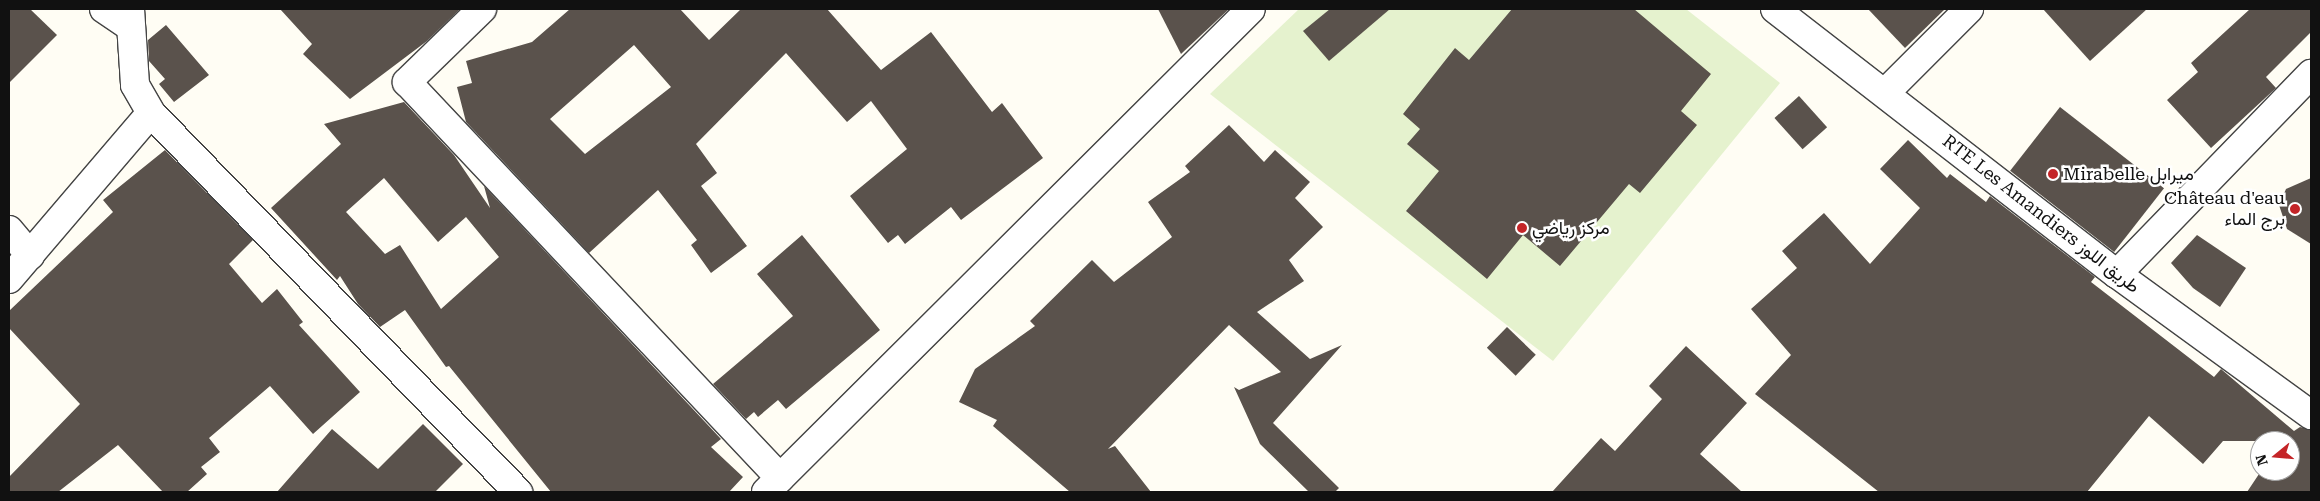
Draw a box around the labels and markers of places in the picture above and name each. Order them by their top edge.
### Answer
place label: Mirabelle ميرابل [2063,163,2194,185]
marker: Mirabelle ميرابل [2047,168,2059,180]
place label: Château d'eau برج الماء [2164,188,2285,230]
marker: Château d'eau برج الماء [2289,203,2301,215]
place label: مركز رياضي [1532,217,1610,239]
marker: مركز رياضي [1516,222,1528,234]

